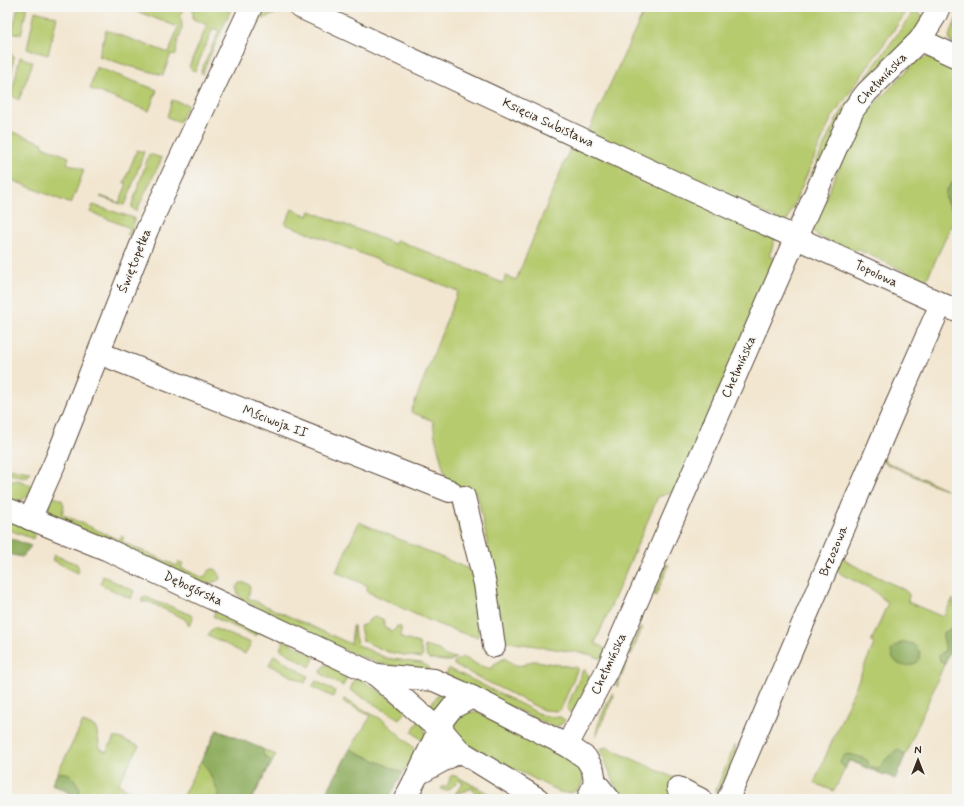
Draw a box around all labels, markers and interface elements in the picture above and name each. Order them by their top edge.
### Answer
street label: Chełmińska [853,49,911,109]
street label: Księcia Subisława [499,94,597,152]
street label: Świętopełka [113,226,156,296]
street label: Topolowa [852,257,901,292]
street label: Chełmińska [718,333,760,401]
street label: Mściwoja II [240,402,310,442]
street label: Brzozowa [816,523,852,579]
street label: Dębogórska [160,568,226,612]
street label: Chełmińska [587,630,631,698]
north arrow [898,740,938,780]
text: N [914,744,922,758]

